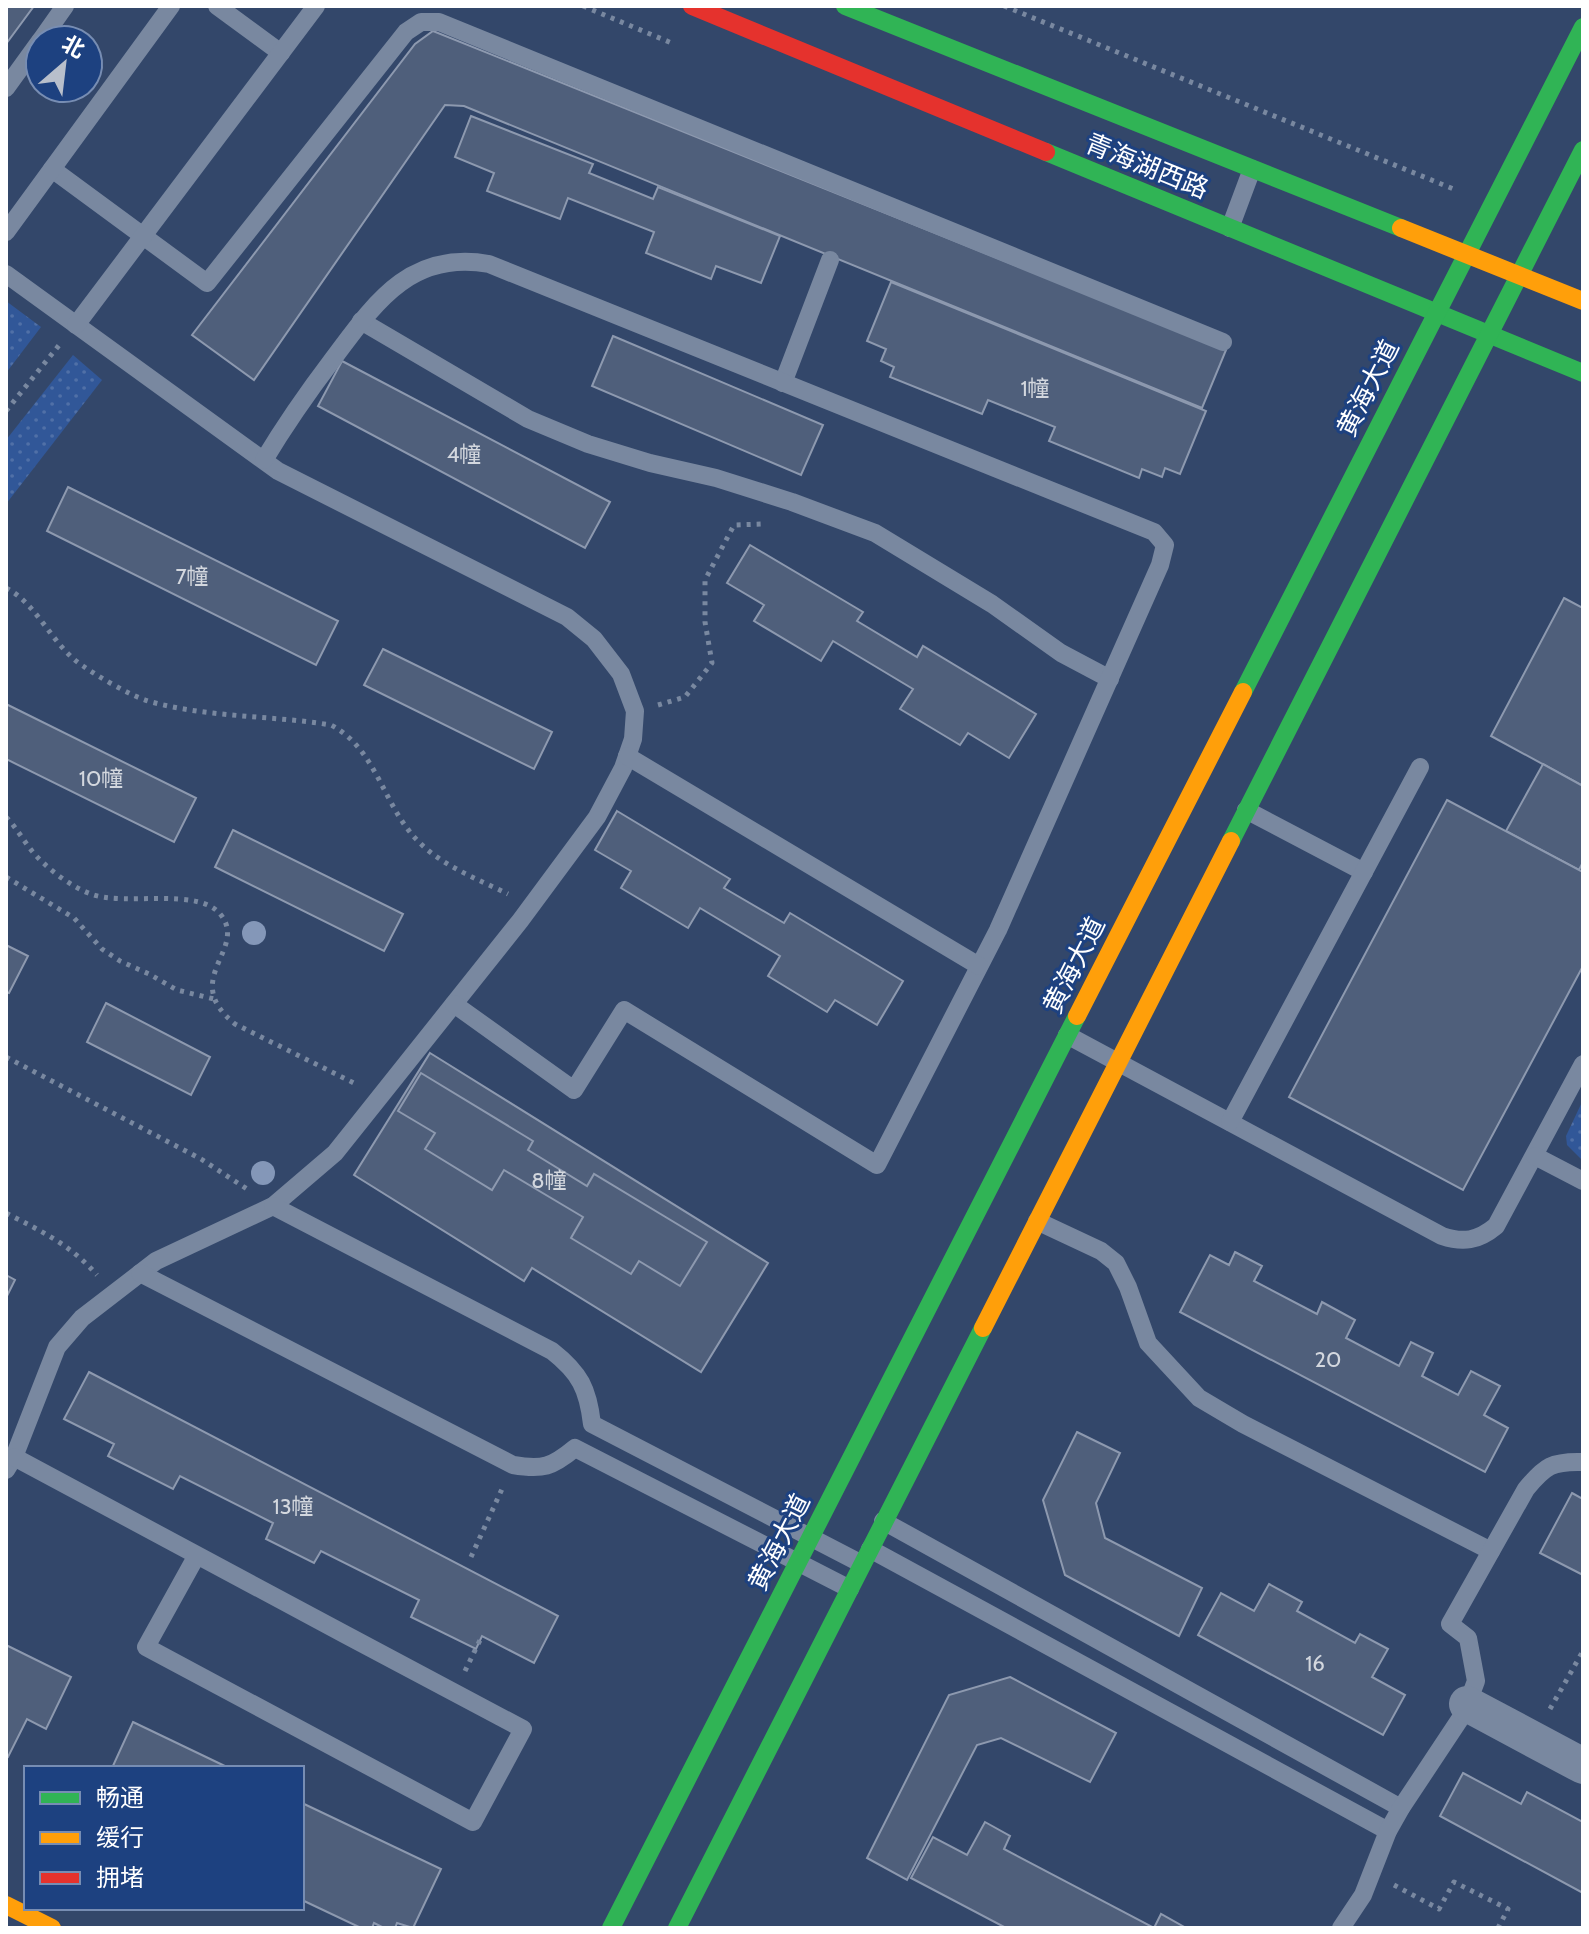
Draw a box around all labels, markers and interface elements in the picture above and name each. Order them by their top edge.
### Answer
north arrow [24,24,104,104]
text: 北 [57,30,89,64]
street label: 青海湖西路 [1081,127,1213,205]
street label: 黄海大道 [1330,334,1406,442]
house number: 1幢 [1020,375,1050,402]
house number: 4幢 [447,441,481,468]
house number: 7幢 [175,563,209,590]
house number: 10幢 [79,765,123,792]
street label: 黄海大道 [1036,911,1112,1019]
house number: 8幢 [531,1167,567,1194]
house number: 20 [1315,1346,1341,1373]
street label: 黄海大道 [741,1488,817,1596]
house number: 13幢 [272,1493,314,1520]
house number: 16 [1305,1650,1325,1677]
legend [24,1766,304,1910]
text: 畅通 [96,1783,144,1812]
text: 缓行 [96,1823,144,1852]
text: 拥堵 [96,1863,144,1892]

